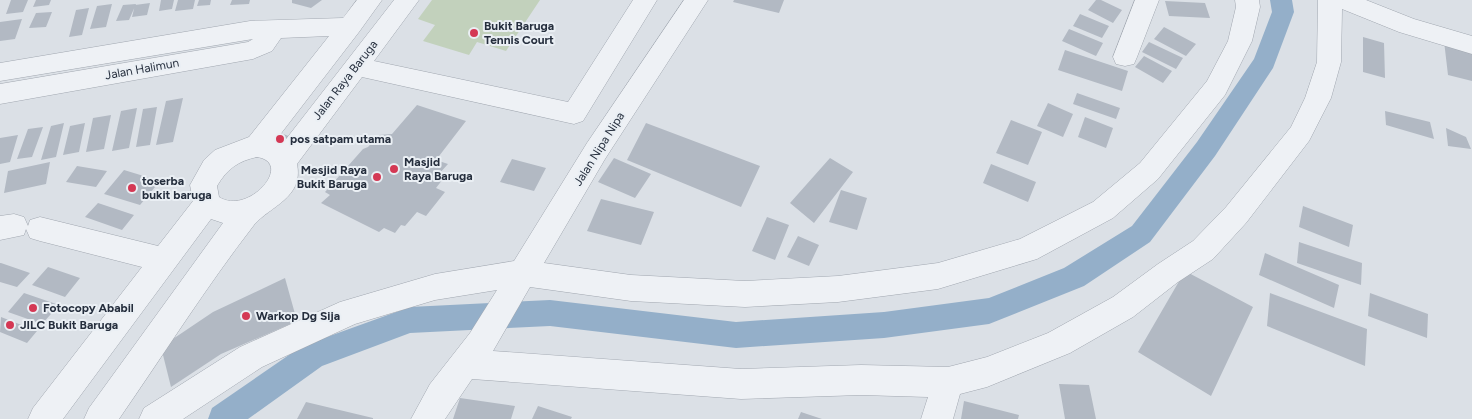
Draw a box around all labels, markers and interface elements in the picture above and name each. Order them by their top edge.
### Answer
place label: Bukit Baruga Tennis Court [484,19,554,47]
marker: Bukit Baruga Tennis Court [468,27,480,39]
street label: Jalan Raya Baruga [310,38,380,122]
street label: Jalan Halimun [104,56,180,82]
street label: Jalan Nipa Nipa [571,110,627,188]
place label: pos satpam utama [290,132,391,146]
marker: pos satpam utama [274,133,286,145]
place label: Masjid Raya Baruga [404,155,473,183]
place label: Mesjid Raya Bukit Baruga [297,163,367,191]
marker: Masjid Raya Baruga [388,163,400,175]
marker: Mesjid Raya Bukit Baruga [371,171,383,183]
place label: toserba bukit baruga [142,174,212,202]
marker: toserba bukit baruga [126,182,138,194]
place label: Fotocopy Ababil [43,301,134,315]
marker: Fotocopy Ababil [27,302,39,314]
place label: Warkop Dg Sija [256,309,340,323]
marker: Warkop Dg Sija [240,310,252,322]
place label: JILC Bukit Baruga [20,318,118,332]
marker: JILC Bukit Baruga [4,319,16,331]

